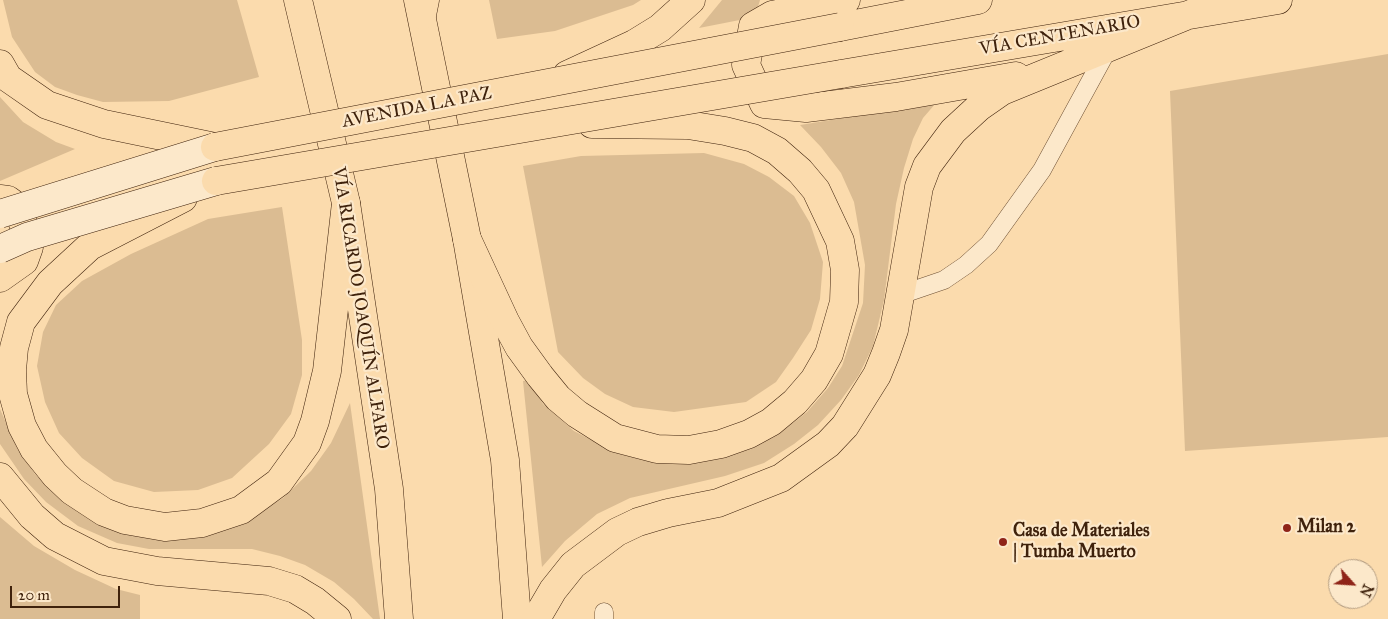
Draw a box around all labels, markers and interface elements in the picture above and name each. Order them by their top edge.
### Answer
street label: VÍA CENTENARIO [978,11,1142,61]
street label: AVENIDA LA PAZ [340,83,494,133]
street label: VÍA RICARDO JOAQUÍN ALFARO [327,165,393,451]
place label: Milan 2 [1297,517,1355,539]
place label: Casa de Materiales | Tumba Muerto [1013,521,1150,564]
marker: Milan 2 [1281,522,1293,534]
marker: Casa de Materiales | Tumba Muerto [997,536,1009,548]
north arrow [1328,559,1378,609]
scale bar [12,576,122,608]
text: N [1356,581,1376,599]
text: 20 m [18,586,50,604]

